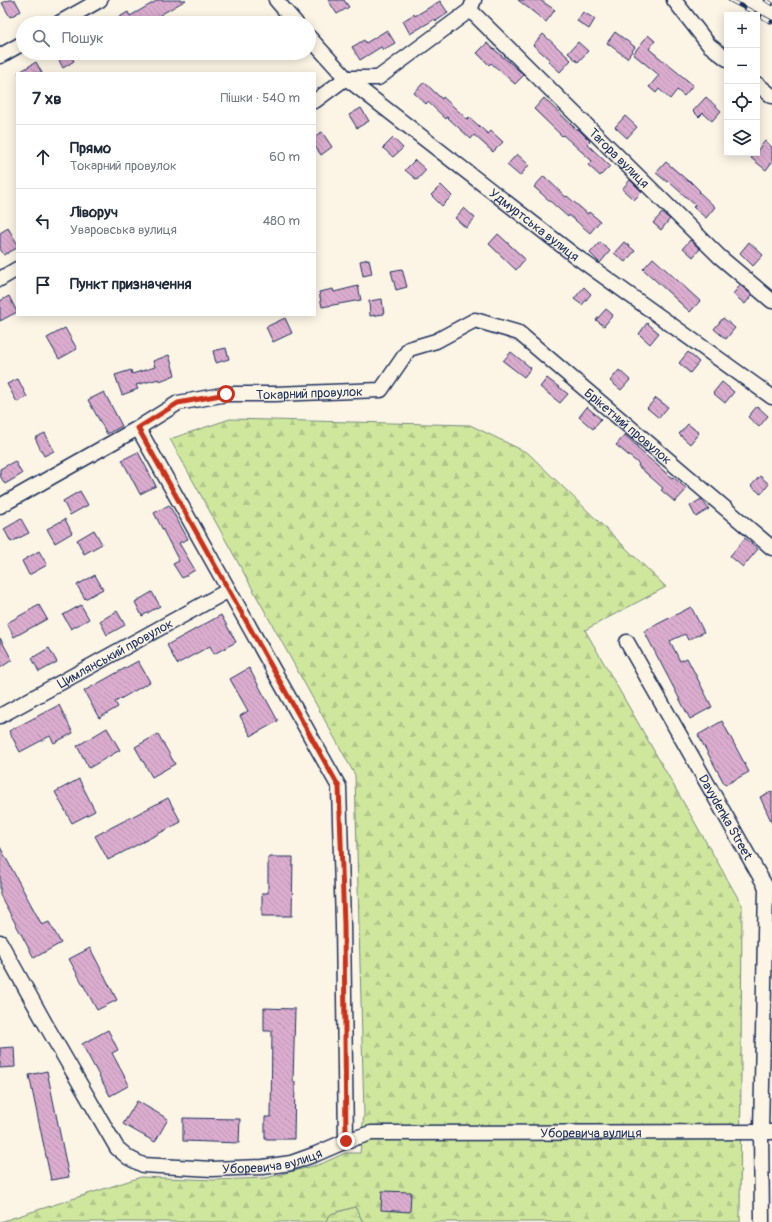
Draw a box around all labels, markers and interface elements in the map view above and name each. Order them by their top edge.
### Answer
map controls [724,12,760,156]
button: + [724,12,760,48]
search box [16,16,316,60]
icon: search [30,27,52,49]
text: Пошук [62,29,104,48]
button: − [724,48,760,84]
button: locate [724,84,760,120]
text: 7 хв [32,88,62,109]
text: Пішки · 540 m [221,90,300,106]
button: layers [724,120,760,156]
street label: Тагора вулиця [585,125,652,192]
text: Прямо [70,139,111,158]
icon: ahead [32,146,54,168]
text: 60 m [269,149,300,165]
text: Токарний провулок [70,158,177,174]
street label: Удмуртська вулиця [486,185,582,265]
text: Ліворуч [70,203,118,222]
icon: left [32,210,54,232]
text: 480 m [263,213,300,229]
text: Уваровська вулиця [70,222,177,238]
icon: arrive [32,274,54,296]
text: Пункт призначення [70,275,191,294]
street label: Токарний провулок [256,384,363,403]
route start [217,385,235,403]
street label: Брiкетний провулок [581,385,675,468]
street label: Цимлянський провулок [55,615,176,692]
street label: Davydenka Street [695,772,756,863]
street label: Уборевича вулиця [540,1125,642,1142]
route end [337,1132,355,1150]
street label: Уборевича вулиця [222,1145,325,1178]

